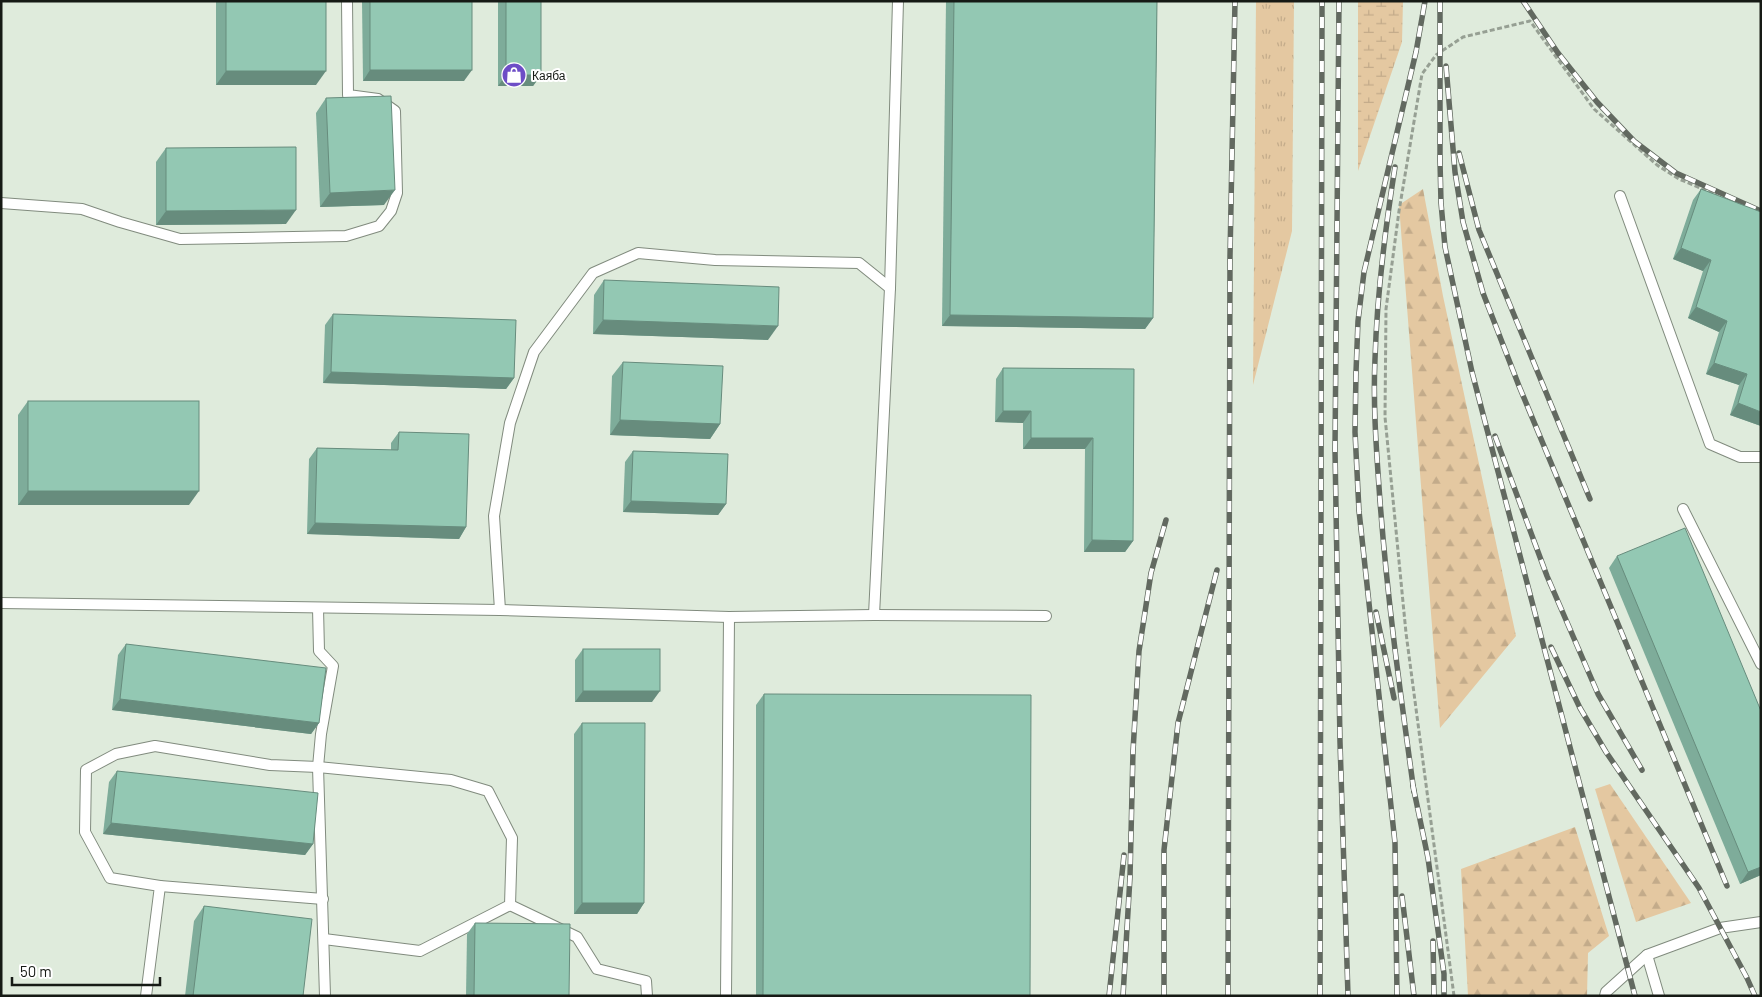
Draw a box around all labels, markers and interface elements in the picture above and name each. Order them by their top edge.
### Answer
shop icon: Каяба [501,62,527,88]
place label: Каяба [532,68,566,82]
scale bar [12,954,160,986]
text: 50 m [20,962,52,980]

